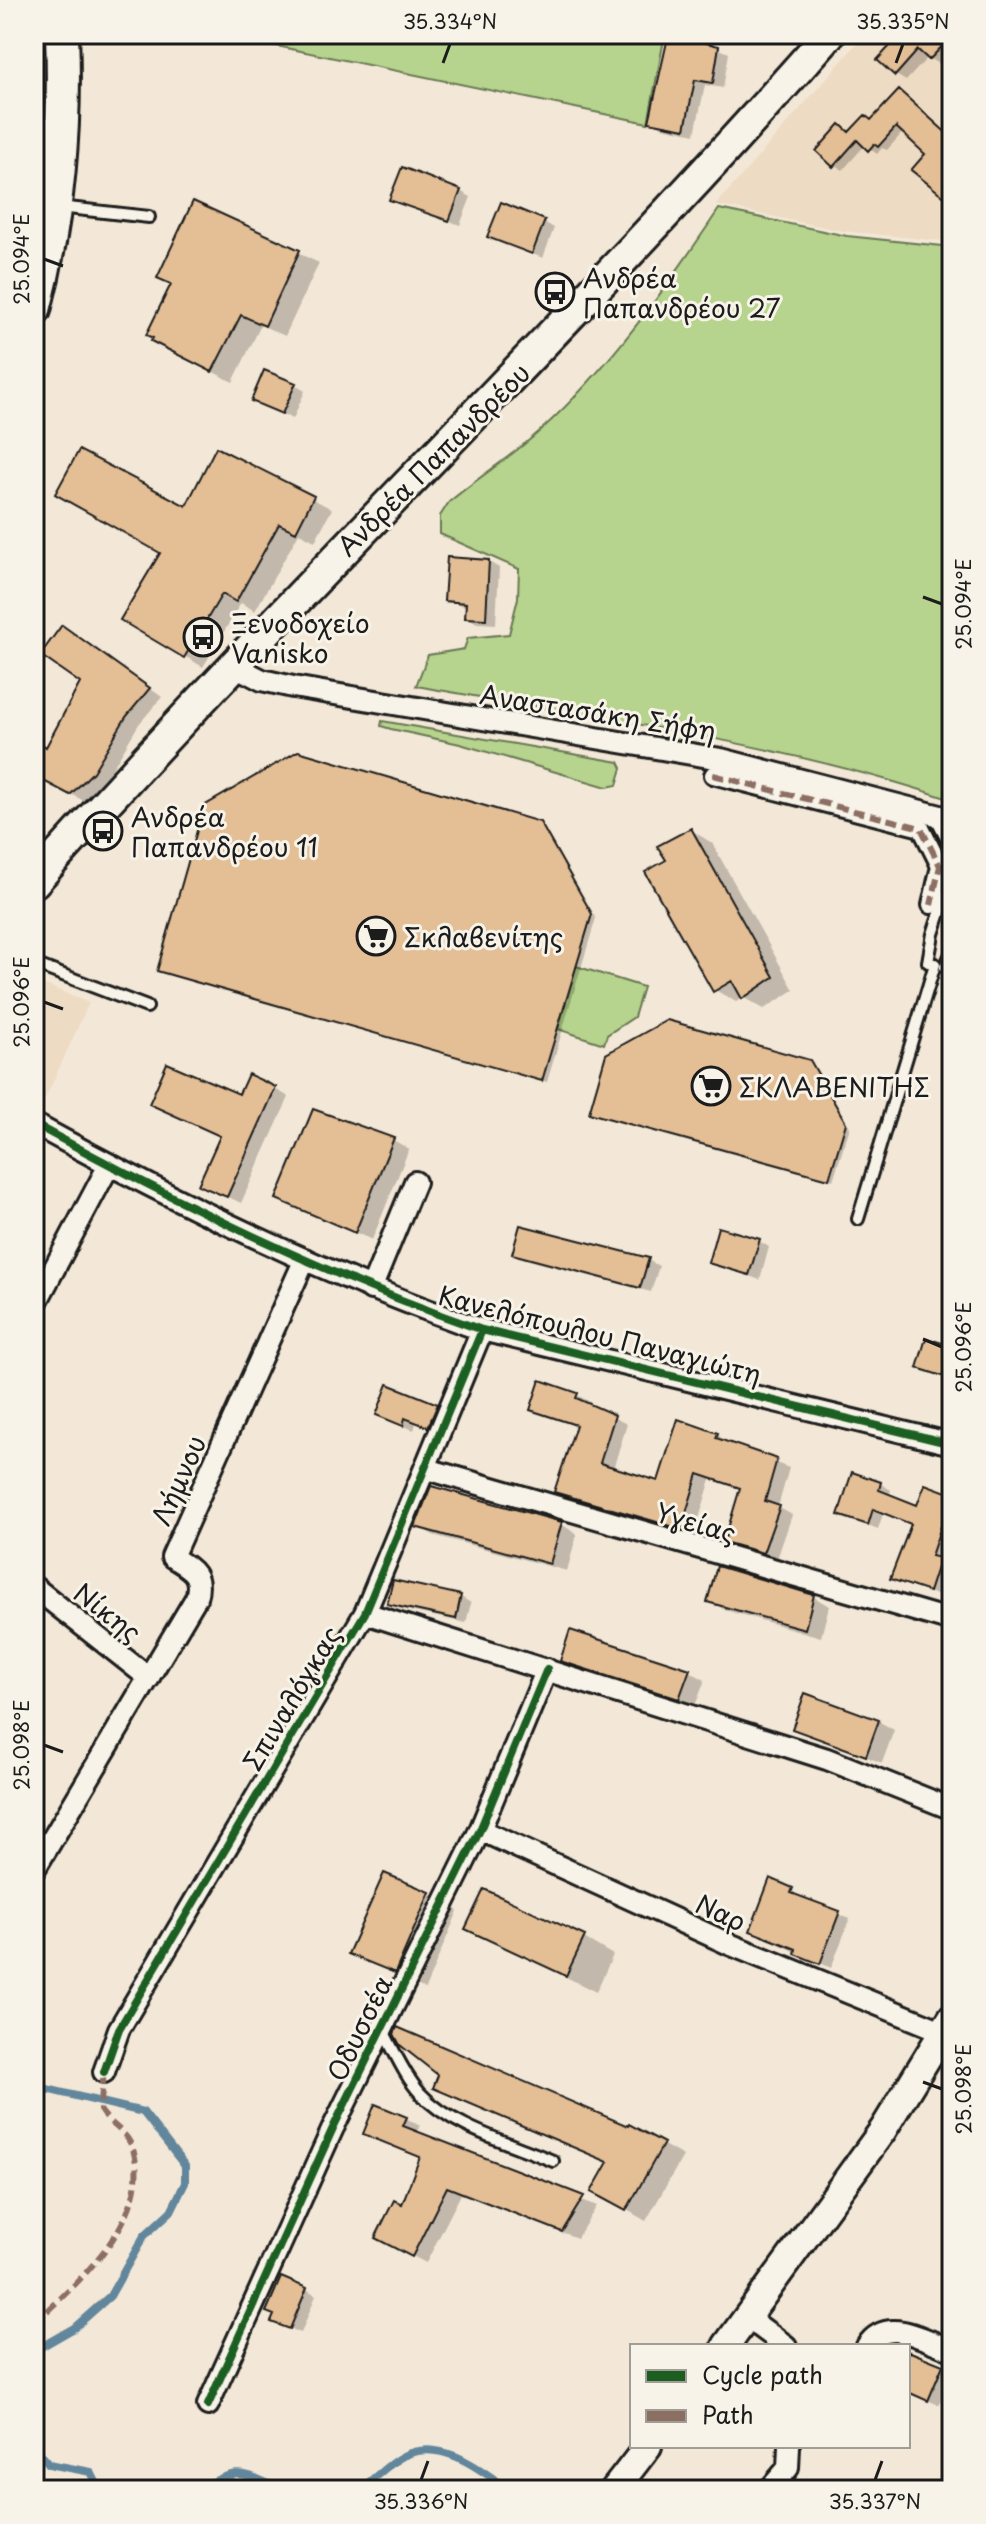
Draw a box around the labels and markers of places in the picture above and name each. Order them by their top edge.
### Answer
place label: Ανδρέα Παπανδρέου 27 [583,258,781,327]
bus stop icon: Ανδρέα Παπανδρέου 27 [534,271,576,313]
place label: Ξενοδοχείο Vanisko [231,603,370,672]
bus stop icon: Ξενοδοχείο Vanisko [182,616,224,658]
place label: Ανδρέα Παπανδρέου 11 [131,797,318,866]
bus stop icon: Ανδρέα Παπανδρέου 11 [82,810,124,852]
supermarket icon: Σκλαβενίτης [355,915,397,957]
place label: Σκλαβενίτης [404,917,563,956]
supermarket icon: ΣΚΛΑΒΕΝΙΤΗΣ [690,1065,732,1107]
place label: ΣΚΛΑΒΕΝΙΤΗΣ [739,1067,930,1106]

